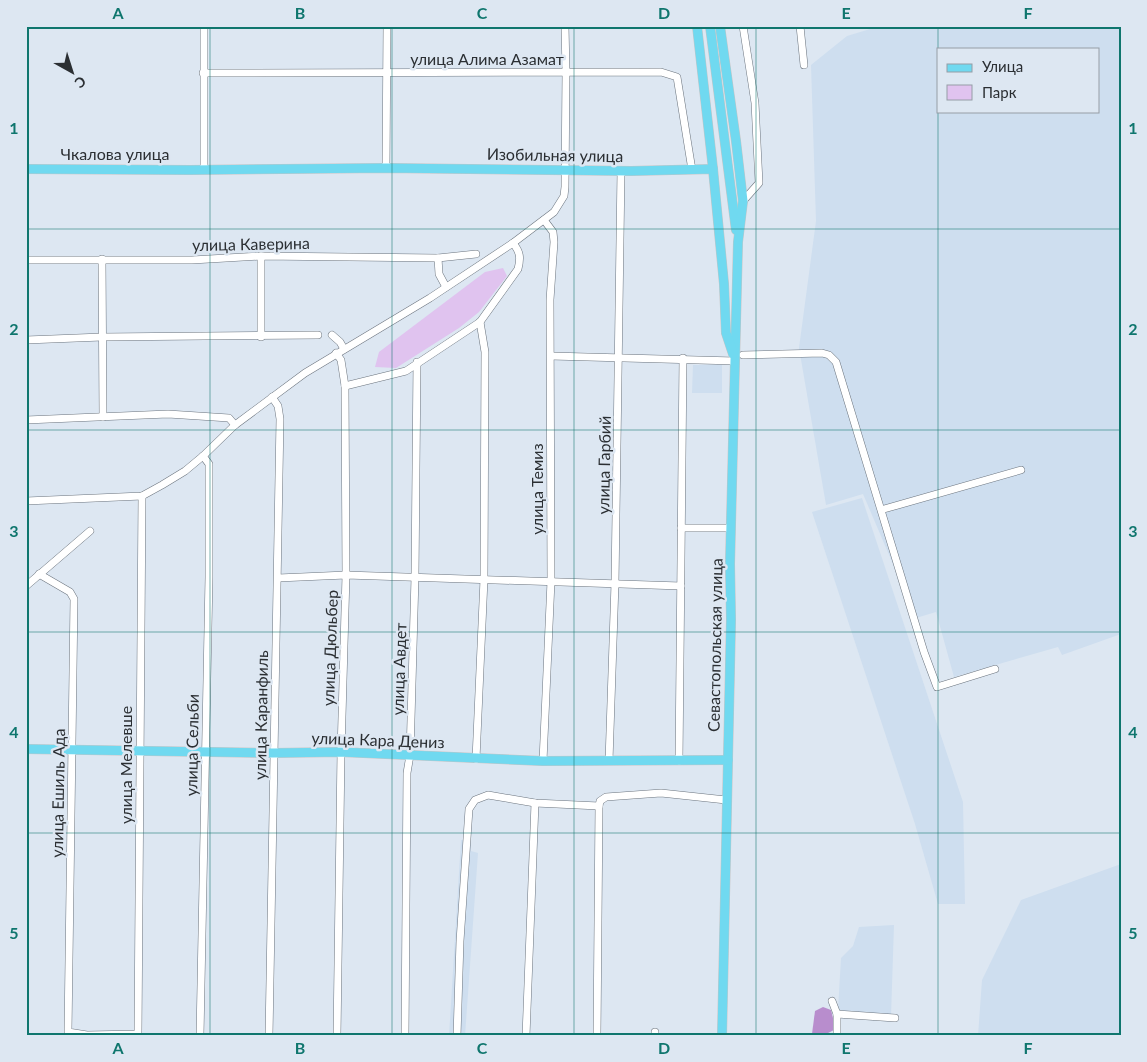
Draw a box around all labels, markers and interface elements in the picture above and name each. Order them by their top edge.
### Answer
text: A [111,3,124,22]
text: B [295,3,305,22]
text: C [477,3,488,22]
text: D [658,3,670,22]
text: E [841,3,851,22]
text: F [1023,3,1033,22]
north arrow [48,48,98,98]
legend [937,48,1100,112]
street label: улица Алима Азамат [410,49,564,68]
text: Улица [982,57,1023,75]
text: С [71,73,89,92]
text: Парк [982,83,1017,101]
text: 1 [9,118,19,137]
text: 1 [1128,118,1138,137]
street label: Чкалова улица [61,144,169,163]
street label: Изобильная улица [487,144,623,165]
street label: улица Каверина [192,233,310,254]
text: 2 [9,319,19,338]
text: 2 [1128,319,1138,338]
street label: улица Гарбий [593,415,614,515]
street label: улица Темиз [527,443,546,535]
text: 3 [9,521,19,540]
text: 3 [1128,521,1138,540]
street label: Севастопольская улица [703,558,726,732]
street label: улица Дюльбер [318,590,341,706]
street label: улица Авдет [387,622,410,716]
street label: улица Каранфиль [250,650,271,780]
street label: улица Сельби [181,694,202,796]
street label: улица Мелевше [116,706,135,824]
text: 4 [9,722,19,741]
text: 4 [1128,722,1138,741]
street label: улица Ешиль Ада [47,728,68,858]
street label: улица Кара Дениз [311,728,445,751]
text: 5 [9,923,19,942]
text: 5 [1128,923,1138,942]
text: A [111,1038,124,1057]
text: B [295,1038,305,1057]
text: C [477,1038,488,1057]
text: D [658,1038,670,1057]
text: E [841,1038,851,1057]
text: F [1023,1038,1033,1057]

